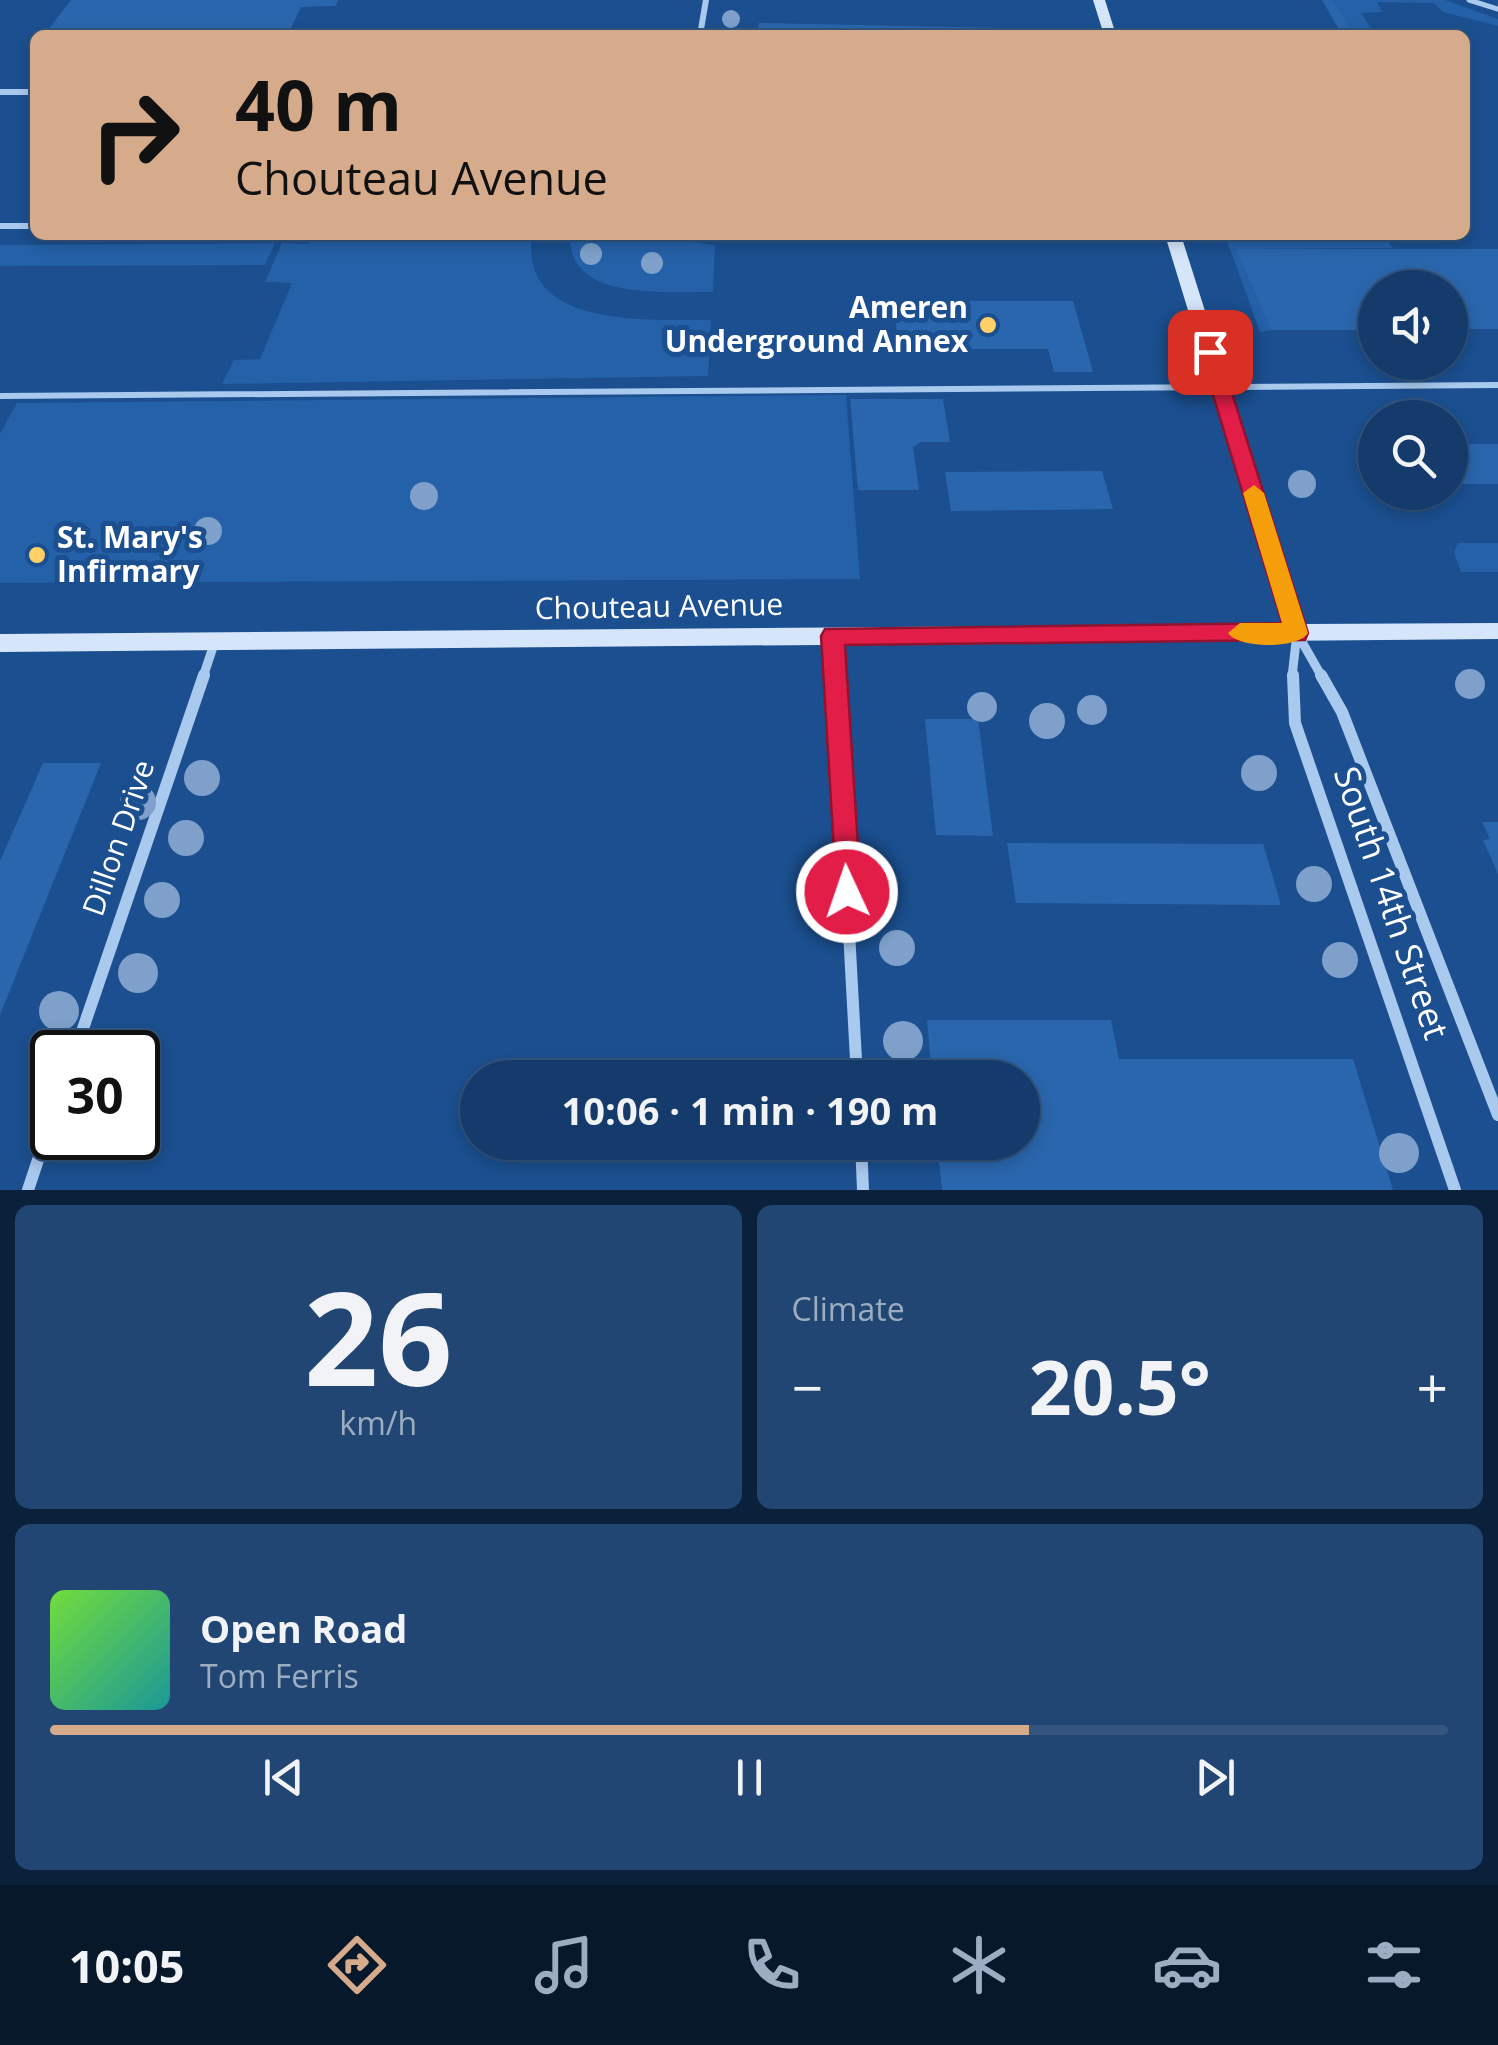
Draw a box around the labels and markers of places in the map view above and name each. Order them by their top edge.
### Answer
place label: Ameren Underground Annex [665,286,969,361]
pin [1168,310,1253,395]
marker: Ameren Underground Annex [977,314,999,336]
place label: St. Mary's Infirmary [57,516,203,591]
marker: St. Mary's Infirmary [26,544,48,566]

